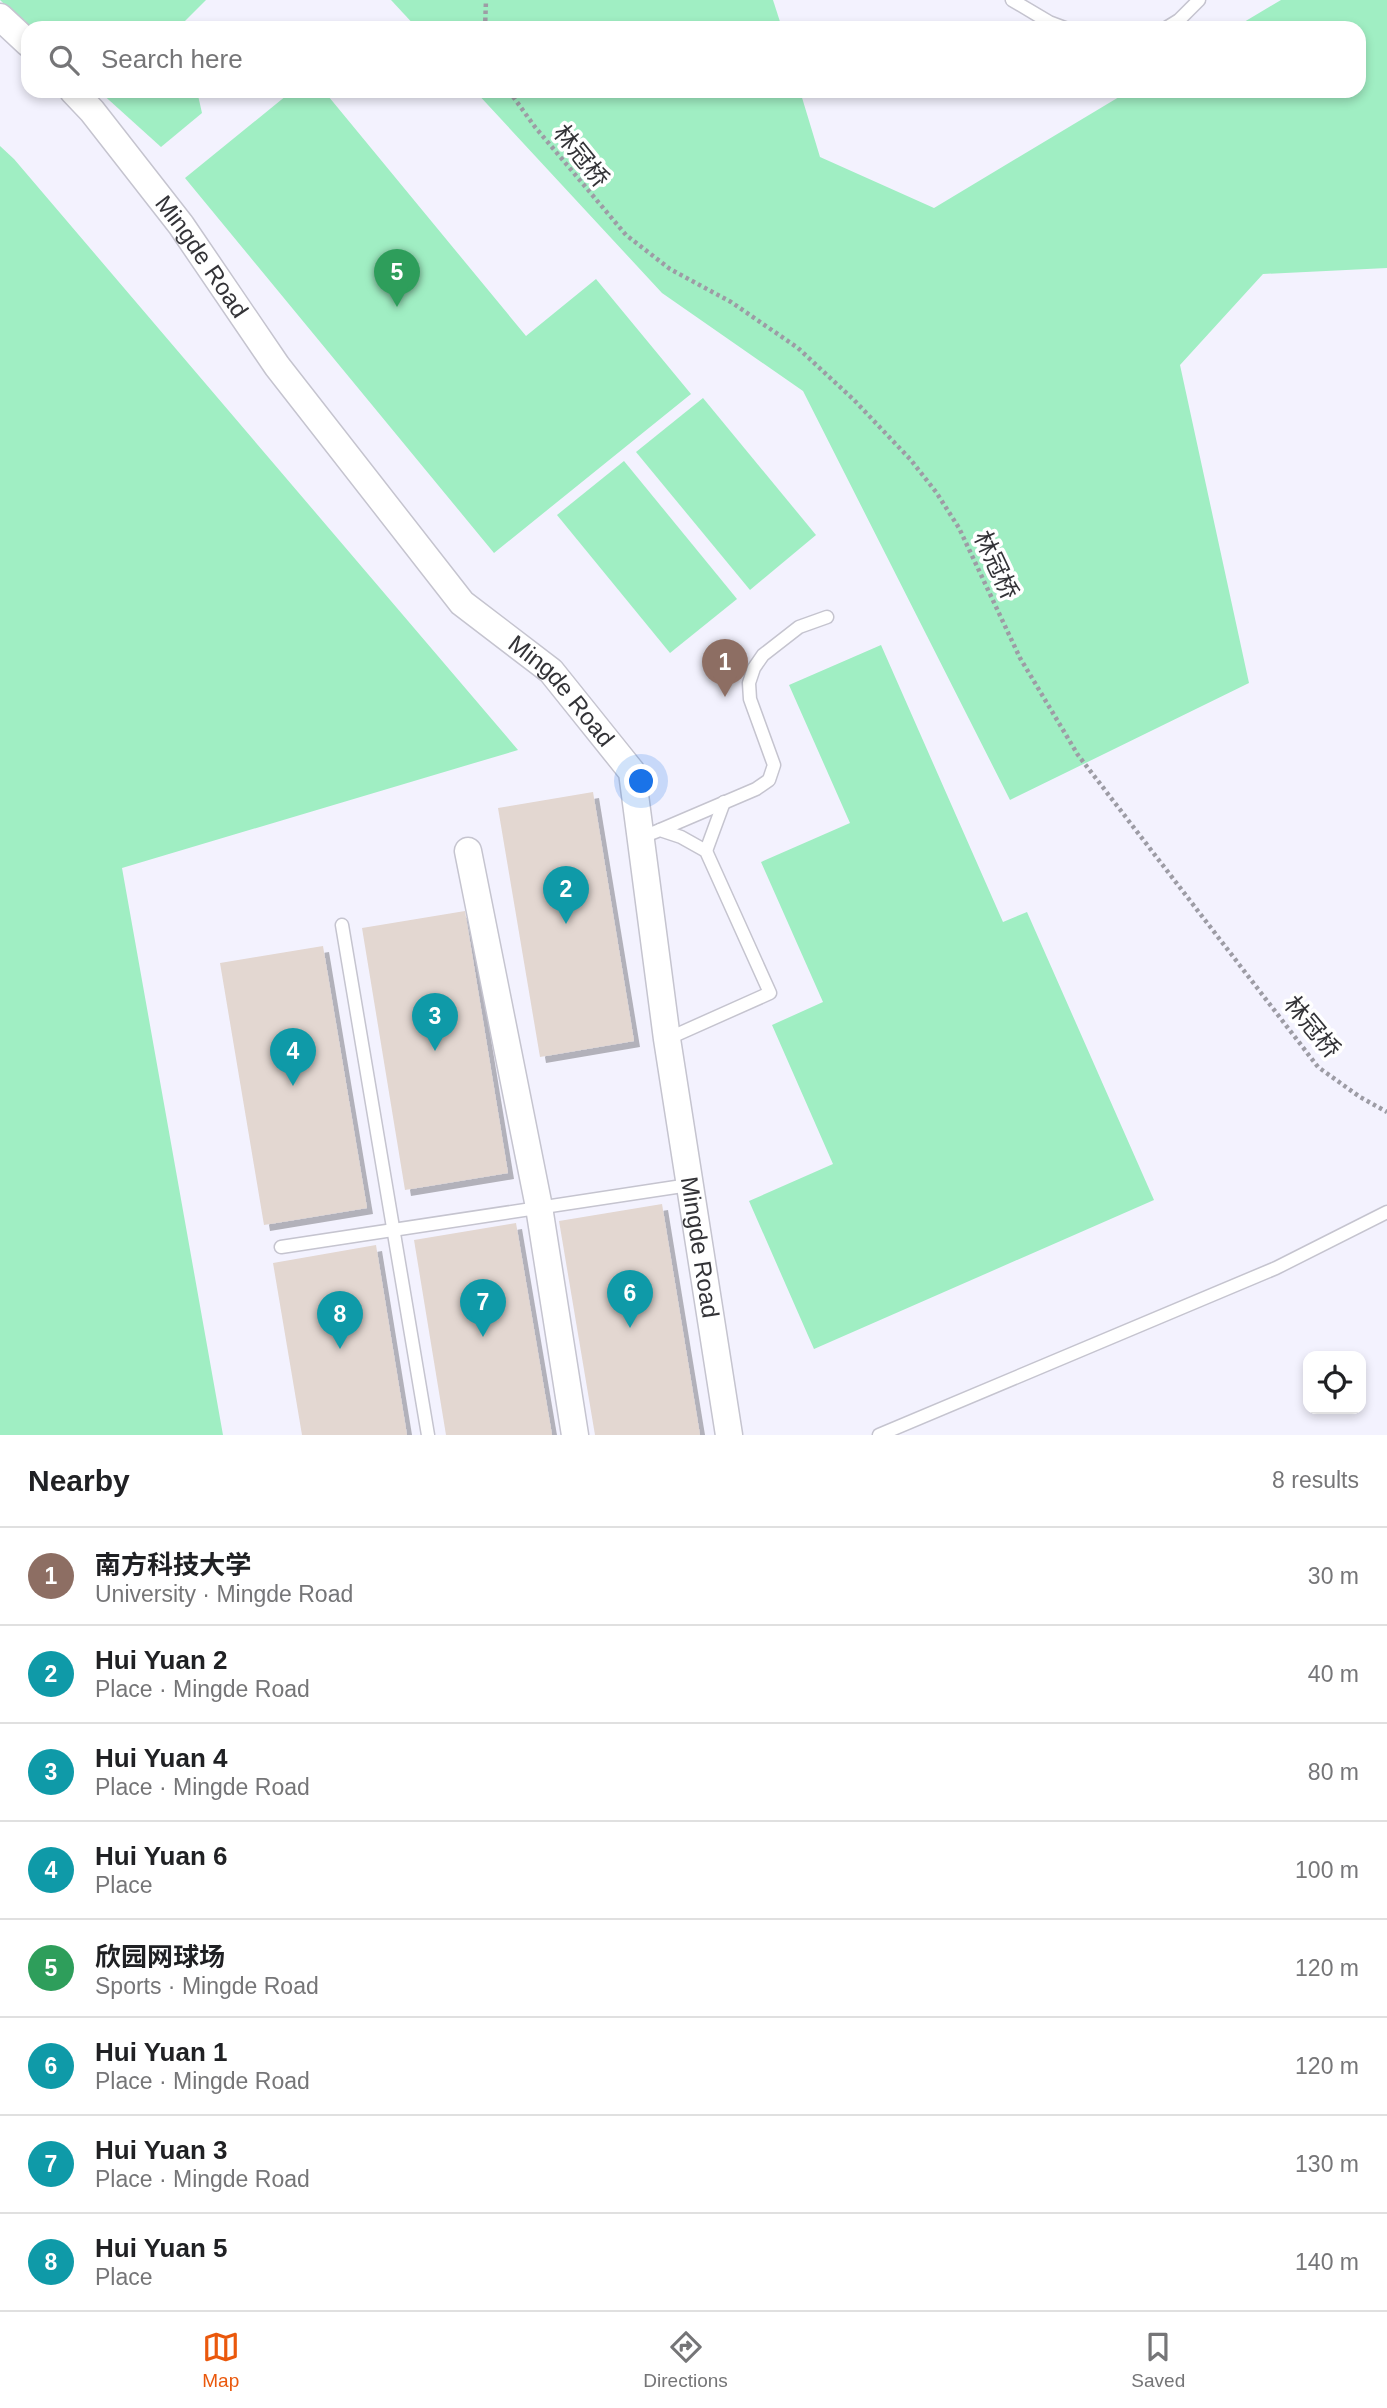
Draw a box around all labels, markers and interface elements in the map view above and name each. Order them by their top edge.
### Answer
search box [21,21,1366,98]
icon: search [45,41,83,79]
text: Search here [101,44,243,74]
street label: 林冠桥 [548,119,615,192]
street label: Mingde Road [150,190,254,323]
pin: 5 [374,249,420,307]
street label: 林冠桥 [969,526,1024,603]
street label: Mingde Road [503,630,620,752]
pin: 1 [702,639,748,697]
your location [624,764,658,798]
pin: 2 [543,866,589,924]
street label: 林冠桥 [1279,990,1346,1063]
pin: 3 [412,993,458,1051]
pin: 4 [270,1028,316,1086]
street label: Mingde Road [676,1175,724,1320]
pin: 6 [607,1270,653,1328]
pin: 7 [460,1279,506,1337]
pin: 8 [317,1291,363,1349]
map controls [1303,1351,1366,1414]
button: locate [1303,1351,1366,1414]
text: Nearby [28,1464,130,1497]
text: 8 results [1272,1467,1359,1493]
text: 南方科技大学 [95,1550,251,1580]
text: 1 [45,1563,57,1589]
text: 30 m [1308,1563,1359,1589]
text: University · Mingde Road [95,1581,353,1607]
text: Hui Yuan 2 [95,1645,227,1675]
text: 2 [45,1661,57,1687]
text: 40 m [1308,1661,1359,1687]
text: Place · Mingde Road [95,1676,310,1702]
text: Hui Yuan 4 [95,1743,227,1773]
text: 3 [45,1759,57,1785]
text: 80 m [1308,1759,1359,1785]
text: Place · Mingde Road [95,1774,310,1800]
text: Hui Yuan 6 [95,1841,227,1871]
text: 4 [45,1857,57,1883]
text: 100 m [1295,1857,1359,1883]
text: Place [95,1872,153,1898]
text: 欣园网球场 [95,1942,225,1972]
text: 5 [45,1955,57,1981]
text: 120 m [1295,1955,1359,1981]
text: Sports · Mingde Road [95,1973,319,1999]
text: Hui Yuan 1 [95,2037,227,2067]
text: 6 [45,2053,57,2079]
text: 120 m [1295,2053,1359,2079]
text: Place · Mingde Road [95,2068,310,2094]
text: Hui Yuan 3 [95,2135,227,2165]
text: 7 [45,2151,57,2177]
text: 130 m [1295,2151,1359,2177]
text: Place · Mingde Road [95,2166,310,2192]
text: Hui Yuan 5 [95,2233,227,2263]
text: 8 [45,2249,57,2275]
text: 140 m [1295,2249,1359,2275]
text: Place [95,2264,153,2290]
tab: Map [202,2328,240,2392]
tab: Directions [643,2328,728,2392]
tab: Saved [1131,2328,1185,2392]

